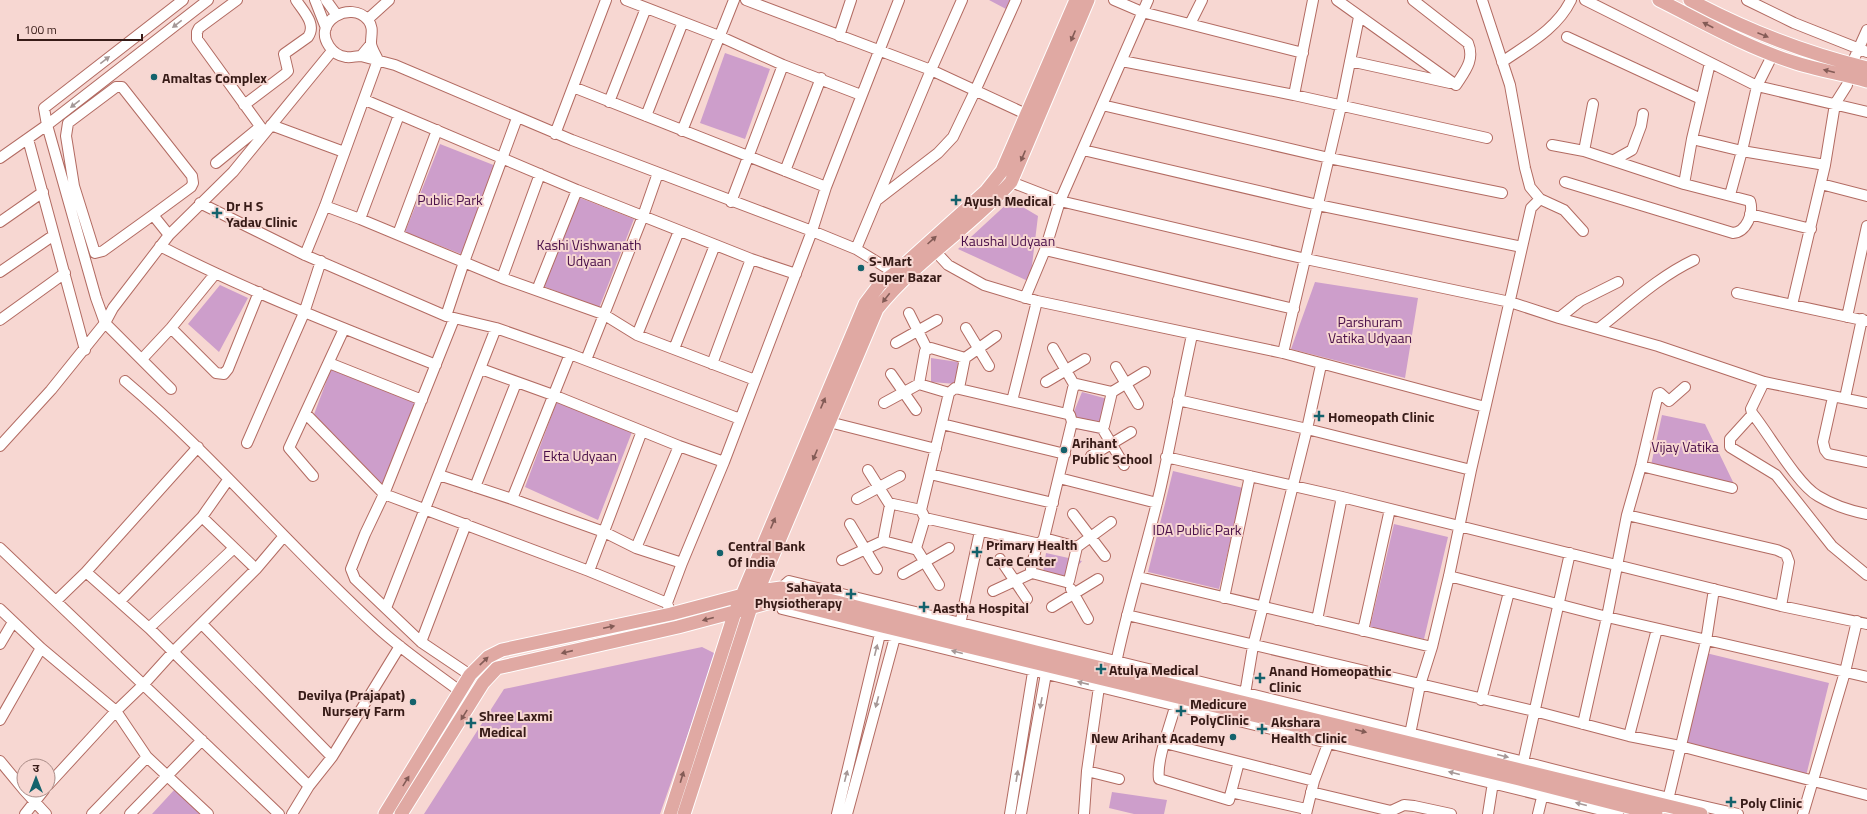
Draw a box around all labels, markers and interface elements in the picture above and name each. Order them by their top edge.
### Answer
scale bar [18,16,142,42]
text: 100 m [24,20,57,39]
one-way arrow [172,20,183,28]
one-way arrow [1703,22,1714,28]
one-way arrow [1070,30,1076,41]
one-way arrow [1758,32,1770,38]
one-way arrow [100,56,111,65]
place label: Amaltas Complex [162,67,267,88]
one-way arrow [1823,68,1835,74]
marker: Amaltas Complex [149,72,159,82]
one-way arrow [69,99,80,108]
one-way arrow [1019,150,1025,162]
park label: Public Park [417,189,483,210]
place label: Ayush Medical [964,190,1052,211]
place label: Dr H S Yadav Clinic [226,195,297,232]
marker: Ayush Medical [951,195,961,205]
marker: Dr H S Yadav Clinic [211,207,223,219]
park label: Kaushal Udyaan [961,230,1055,251]
park label: Kashi Vishwanath Udyaan [537,234,641,271]
one-way arrow [926,236,937,245]
place label: S-Mart Super Bazar [869,250,942,287]
marker: S-Mart Super Bazar [856,263,866,273]
one-way arrow [881,293,890,304]
park label: Parshuram Vatika Udyaan [1328,311,1412,348]
one-way arrow [820,397,827,409]
place label: Homeopath Clinic [1328,406,1434,427]
marker: Homeopath Clinic [1313,410,1325,422]
place label: Arihant Public School [1072,432,1153,469]
park label: Vijay Vatika [1651,436,1719,457]
park label: Ekta Udyaan [543,445,617,466]
marker: Arihant Public School [1059,445,1069,455]
one-way arrow [812,449,818,460]
one-way arrow [770,516,776,528]
park label: IDA Public Park [1152,519,1242,540]
place label: Primary Health Care Center [986,534,1078,571]
place label: Central Bank Of India [728,535,806,572]
marker: Primary Health Care Center [971,546,983,558]
marker: Central Bank Of India [715,548,725,558]
place label: Sahayata Physiotherapy [755,576,842,613]
marker: Sahayata Physiotherapy [845,588,857,600]
place label: Aastha Hospital [933,597,1029,618]
marker: Aastha Hospital [918,601,930,613]
one-way arrow [701,617,714,623]
one-way arrow [603,624,615,630]
one-way arrow [874,644,880,656]
one-way arrow [951,649,963,655]
one-way arrow [561,650,574,656]
one-way arrow [479,656,489,666]
place label: Atulya Medical [1109,659,1199,680]
place label: Anand Homeopathic Clinic [1269,660,1391,697]
marker: Atulya Medical [1096,664,1106,674]
marker: Anand Homeopathic Clinic [1254,672,1266,684]
one-way arrow [1077,679,1089,685]
place label: Devilya (Prajapat) Nursery Farm [298,684,405,721]
place label: Medicure PolyClinic [1190,693,1249,730]
one-way arrow [874,696,880,708]
marker: Devilya (Prajapat) Nursery Farm [408,697,418,707]
one-way arrow [1038,697,1044,709]
place label: Shree Laxmi Medical [479,705,553,742]
marker: Medicure PolyClinic [1175,705,1187,717]
one-way arrow [460,710,468,720]
place label: Akshara Health Clinic [1271,711,1347,748]
marker: Shree Laxmi Medical [466,718,476,728]
marker: Akshara Health Clinic [1256,723,1268,735]
place label: New Arihant Academy [1091,727,1225,748]
one-way arrow [1354,729,1367,735]
marker: New Arihant Academy [1228,732,1238,742]
one-way arrow [1497,754,1509,760]
north arrow [16,758,56,798]
text: उ [33,760,40,776]
one-way arrow [679,770,685,782]
one-way arrow [843,770,849,782]
one-way arrow [1014,770,1020,782]
one-way arrow [1448,770,1461,776]
one-way arrow [402,775,409,787]
place label: Poly Clinic [1740,792,1802,813]
marker: Poly Clinic [1725,796,1737,808]
one-way arrow [1574,801,1587,807]

